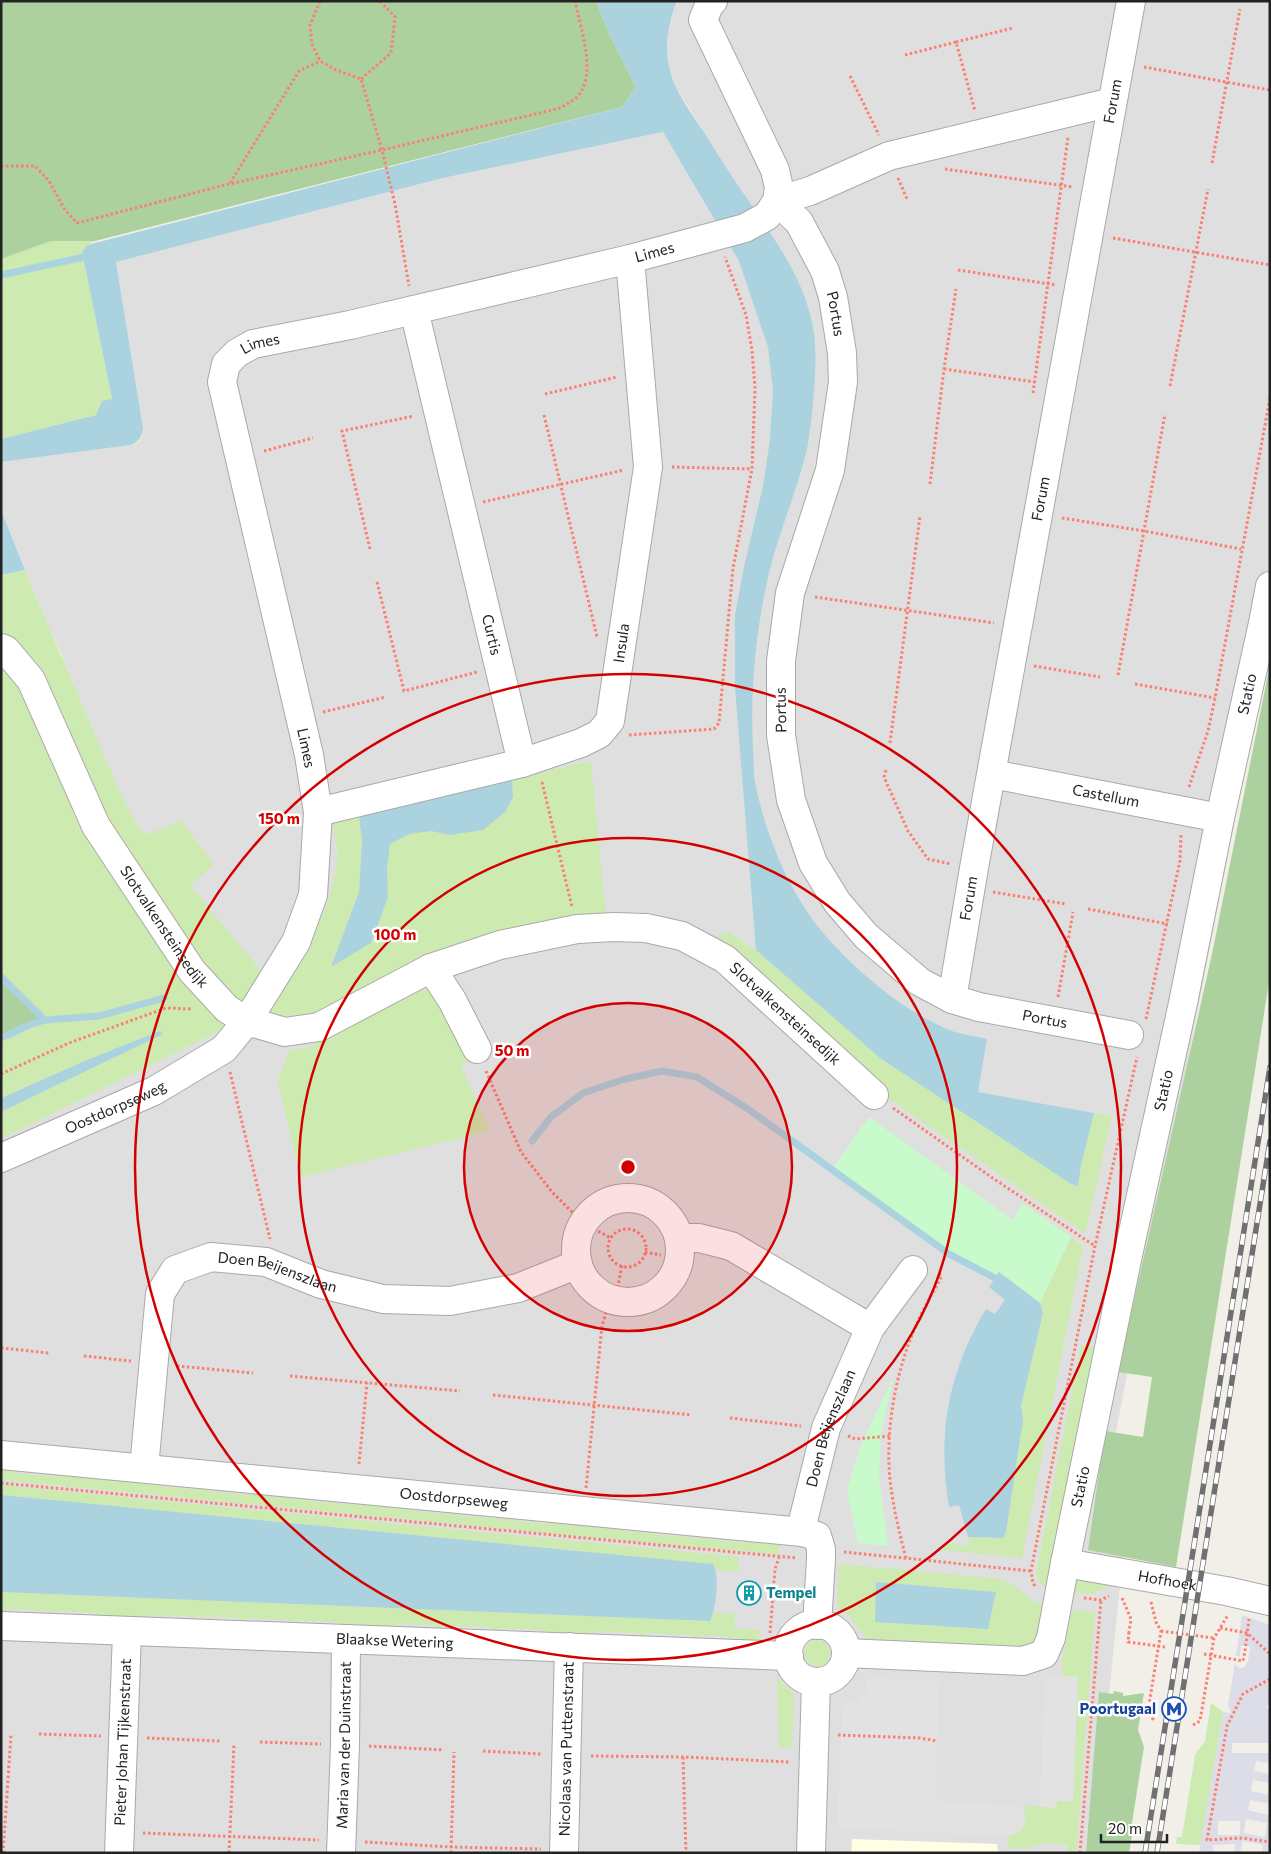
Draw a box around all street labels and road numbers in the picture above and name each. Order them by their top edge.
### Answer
street label: Forum [1099,78,1125,125]
street label: Limes [632,237,676,265]
street label: Portus [824,288,849,338]
street label: Limes [237,329,281,357]
street label: Forum [1027,475,1053,522]
street label: Curtis [479,612,506,657]
street label: Insula [609,622,633,664]
street label: Statio [1233,672,1260,716]
street label: Portus [771,687,789,733]
street label: Limes [294,726,320,770]
street label: Castellum [1071,780,1141,810]
street label: Slotvalkensteinsedijk [117,862,213,991]
street label: Forum [955,875,980,922]
street label: Slotvalkensteinsedijk [727,958,845,1068]
street label: Portus [1021,1005,1069,1031]
street label: Statio [1150,1068,1176,1112]
street label: Oostdorpseweg [62,1076,169,1137]
street label: Doen Beijenszlaan [217,1248,339,1296]
street label: Doen Beijenszlaan [802,1366,859,1489]
street label: Statio [1067,1464,1093,1509]
street label: Oostdorpseweg [399,1483,509,1512]
street label: Hofhoek [1137,1566,1199,1594]
street label: Blaakse Wetering [336,1629,454,1651]
street label: Pieter Johan Tijkenstraat [110,1658,134,1826]
street label: Maria van der Duinstraat [332,1661,354,1829]
street label: Nicolaas van Puttenstraat [554,1661,577,1837]

